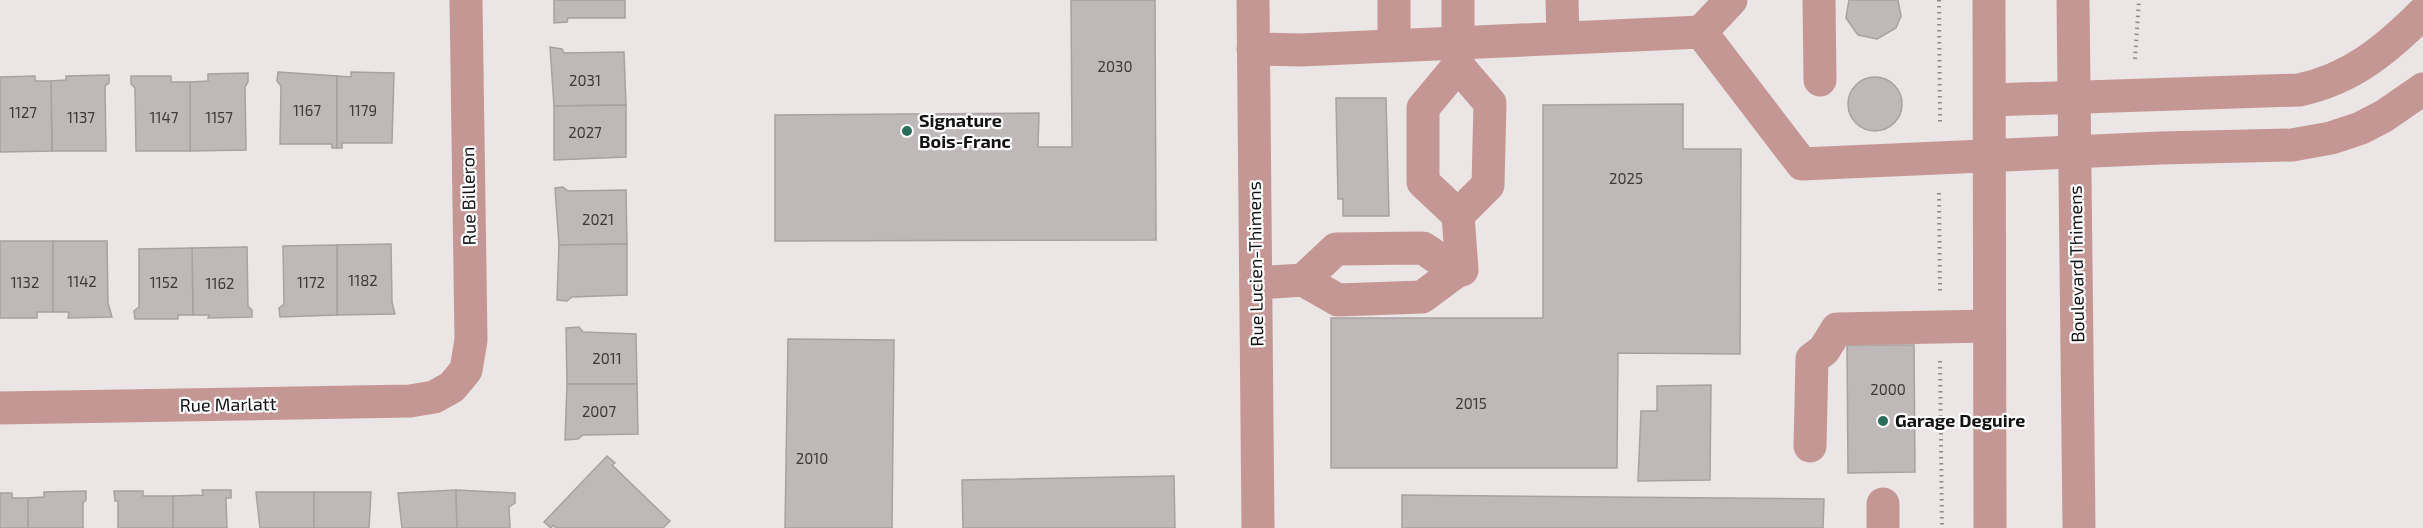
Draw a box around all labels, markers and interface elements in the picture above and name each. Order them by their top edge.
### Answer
house number: 2030 [1098,57,1132,75]
house number: 2031 [569,71,601,89]
house number: 1167 [293,101,321,119]
house number: 1179 [349,101,377,119]
house number: 1127 [9,103,37,121]
house number: 1137 [67,108,95,126]
house number: 1147 [150,108,179,126]
house number: 1157 [205,108,233,126]
place label: Signature Bois-Franc [919,109,1011,152]
house number: 2027 [568,123,602,141]
marker: Signature Bois-Franc [900,124,914,138]
street label: Rue Billeron [456,146,480,246]
house number: 2025 [1609,169,1643,187]
street label: Rue Lucien-Thimens [1243,181,1267,347]
street label: Boulevard Thimens [2064,185,2088,343]
house number: 2021 [582,210,614,228]
house number: 1182 [348,271,378,289]
house number: 1142 [67,272,97,290]
house number: 1132 [11,273,39,291]
house number: 1152 [150,273,178,291]
house number: 1172 [297,273,325,291]
house number: 1162 [206,274,234,292]
house number: 2011 [592,349,622,367]
house number: 2000 [1870,380,1906,398]
street label: Rue Marlatt [179,392,277,416]
house number: 2015 [1455,394,1487,412]
house number: 2007 [582,402,616,420]
place label: Garage Deguire [1895,409,2025,431]
marker: Garage Deguire [1876,414,1890,428]
house number: 2010 [796,449,828,467]

